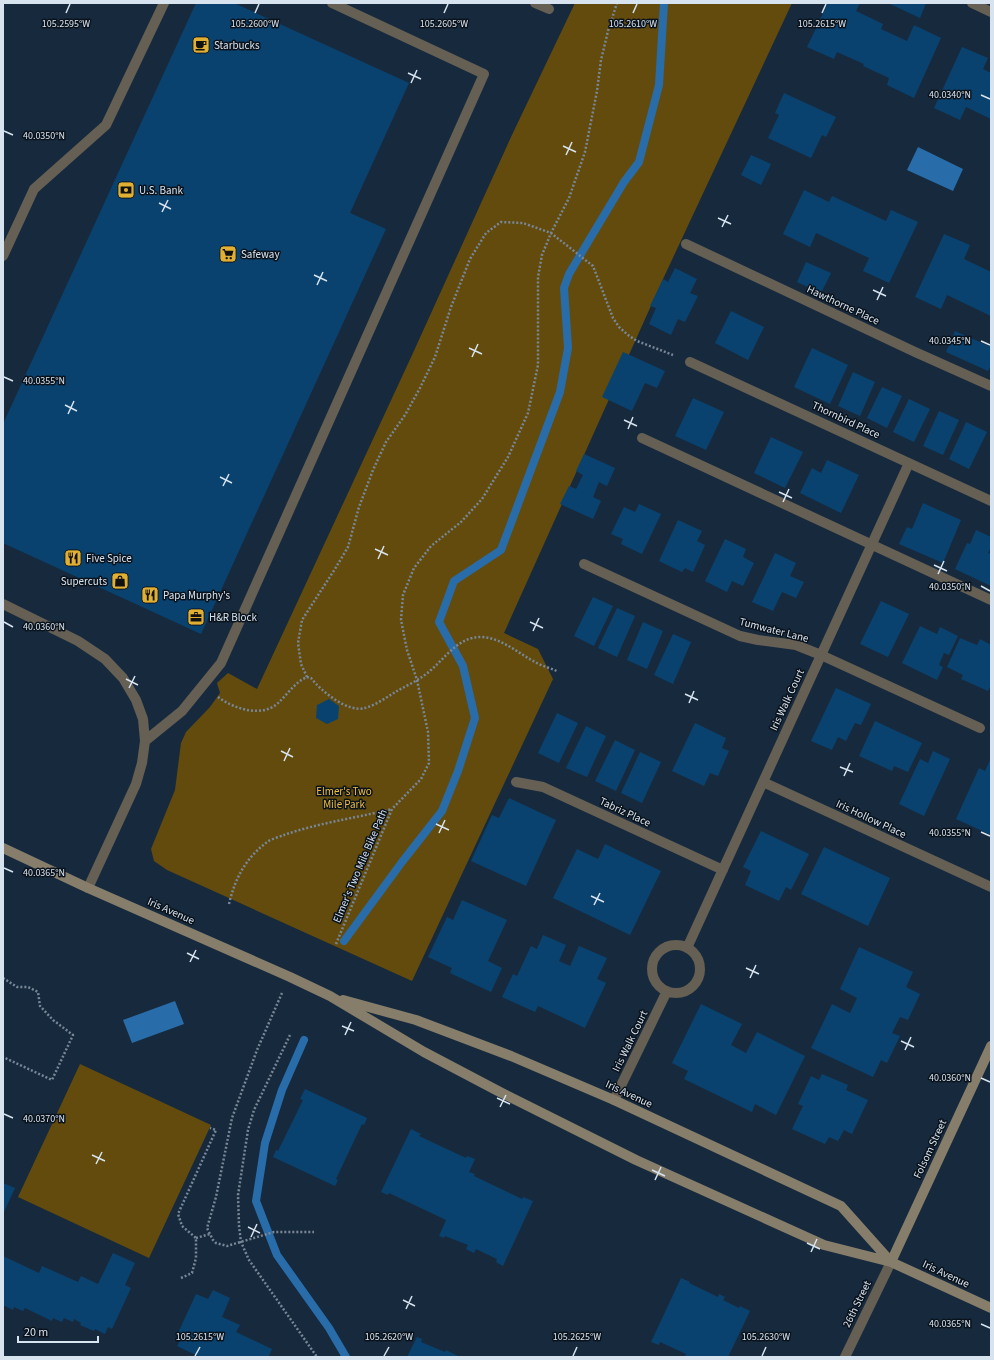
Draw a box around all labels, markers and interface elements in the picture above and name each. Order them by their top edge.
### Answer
text: 105.2595°W [42,17,90,31]
text: 105.2600°W [231,17,279,31]
text: 105.2605°W [420,17,468,31]
text: 105.2610°W [609,17,657,31]
text: 105.2615°W [798,17,846,31]
cafe icon: Starbucks [191,35,211,55]
place label: Starbucks [214,38,260,53]
text: 40.0340°N [929,88,971,102]
text: 40.0350°N [23,129,65,143]
bank icon: U.S. Bank [116,180,136,200]
place label: U.S. Bank [139,183,183,198]
supermarket icon: Safeway [218,244,238,264]
place label: Safeway [241,247,280,262]
street label: Hawthorne Place [804,282,882,329]
text: 40.0345°N [929,334,971,348]
text: 40.0355°N [23,374,65,388]
street label: Thornbird Place [810,398,883,443]
restaurant icon: Five Spice [63,548,83,568]
place label: Five Spice [86,551,132,566]
shop icon: Supercuts [110,571,130,591]
place label: Supercuts [61,574,107,589]
text: 40.0350°N [929,580,971,594]
restaurant icon: Papa Murphy's [140,585,160,605]
place label: Papa Murphy's [163,588,231,603]
office icon: H&R Block [186,607,206,627]
place label: H&R Block [209,610,258,625]
street label: Tumwater Lane [738,614,811,646]
text: 40.0360°N [23,620,65,634]
street label: Iris Walk Court [766,666,808,733]
park label: Elmer's Two Mile Park [316,784,372,812]
street label: Tabriz Place [597,794,654,831]
street label: Iris Hollow Place [833,796,909,842]
street label: Elmer's Two Mile Bike Path [329,807,391,925]
text: 40.0355°N [929,826,971,840]
text: 40.0365°N [23,866,65,880]
street label: Iris Avenue [145,894,197,928]
street label: Iris Walk Court [609,1008,651,1074]
text: 40.0360°N [929,1071,971,1085]
street label: Iris Avenue [603,1077,655,1112]
text: 40.0370°N [23,1112,65,1126]
street label: Folsom Street [910,1117,950,1181]
street label: Iris Avenue [920,1257,972,1292]
street label: 26th Street [839,1278,875,1330]
text: 40.0365°N [929,1317,971,1331]
scale bar [18,1318,98,1344]
text: 20 m [24,1324,48,1341]
text: 105.2615°W [176,1330,224,1344]
text: 105.2620°W [365,1330,413,1344]
text: 105.2625°W [553,1330,601,1344]
text: 105.2630°W [742,1330,790,1344]

